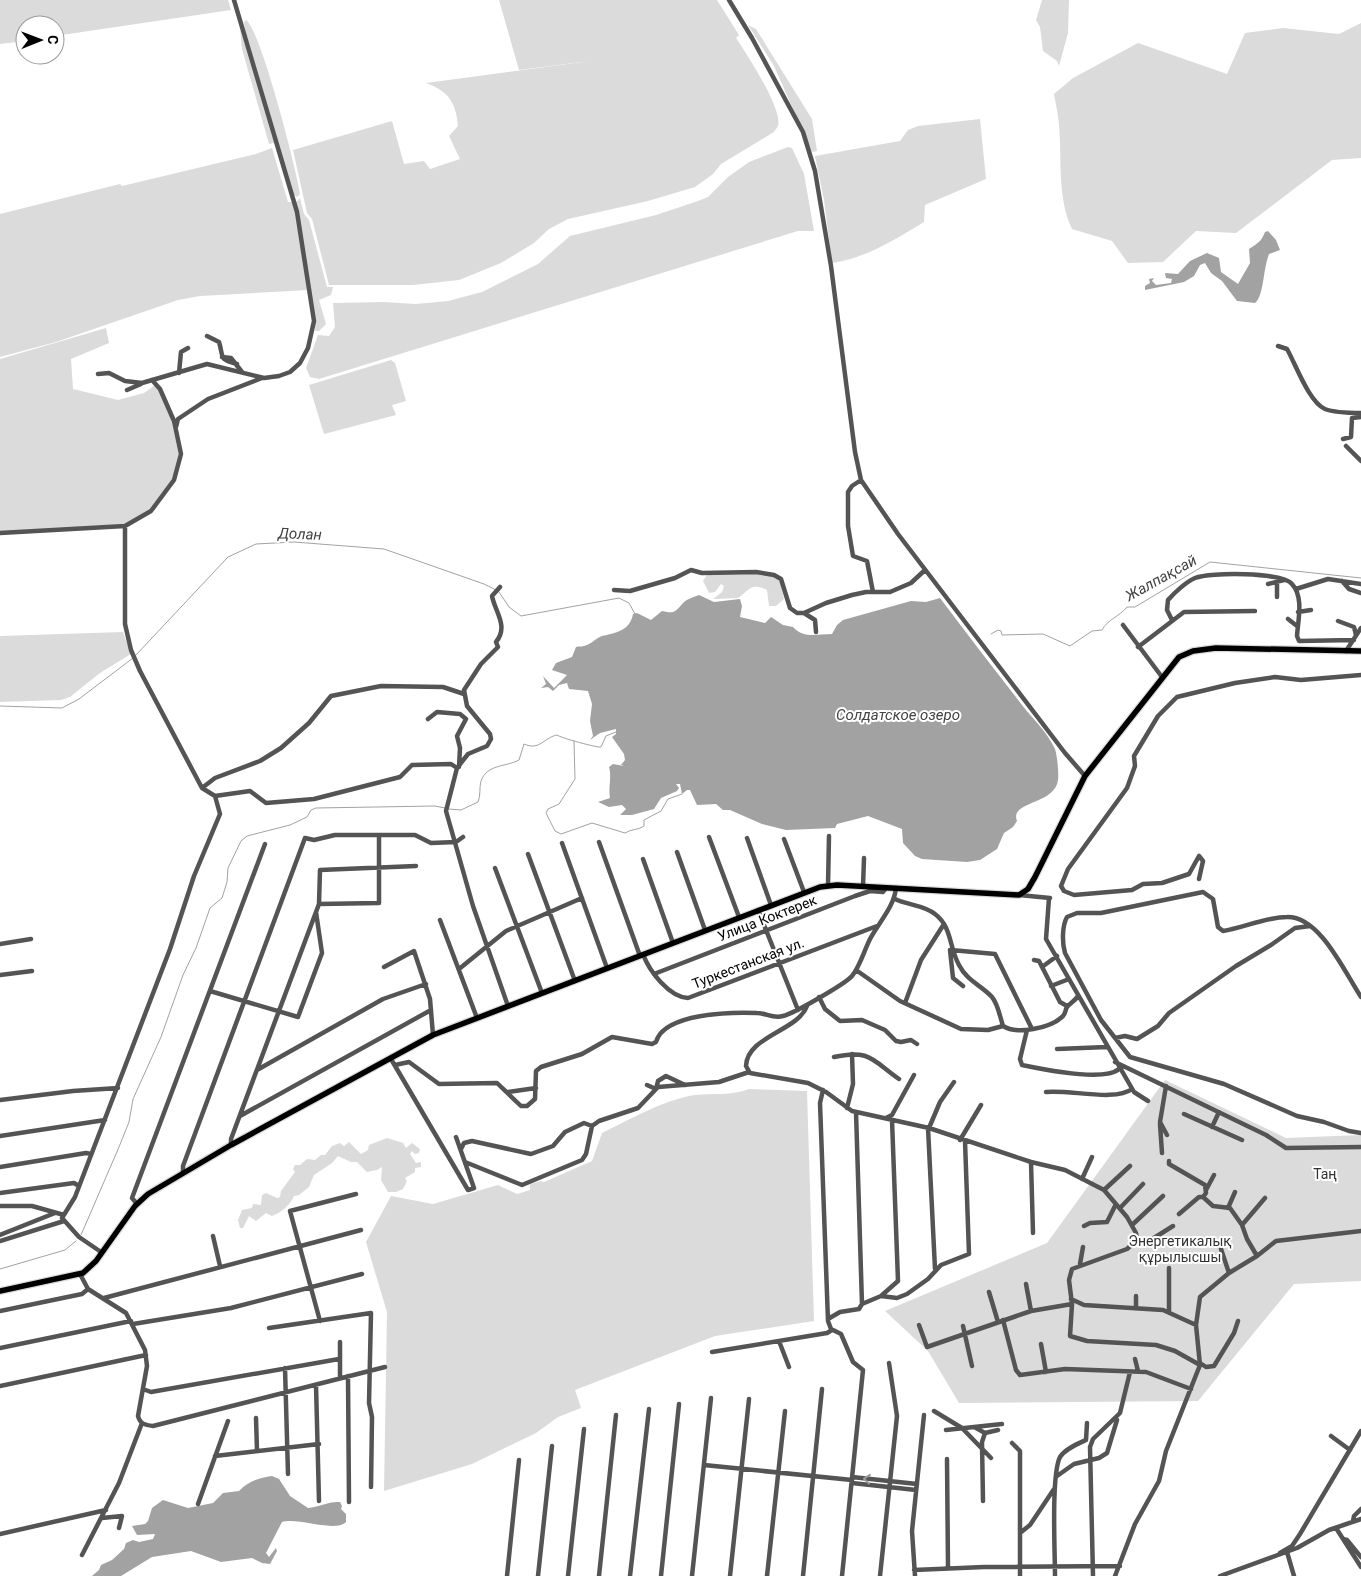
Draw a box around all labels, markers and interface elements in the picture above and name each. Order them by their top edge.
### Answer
north arrow [15,15,65,65]
text: С [45,35,61,44]
water label: Долан [277,524,322,544]
water label: Жалпақсай [1121,551,1200,605]
water label: Солдатское озеро [836,706,960,724]
street label: Улица Коктерек [715,892,819,944]
street label: Туркестанская ул. [690,934,806,992]
park label: Таң [1313,1166,1337,1182]
park label: Энергетикалық құрылысшы [1128,1233,1232,1265]
one-way arrow [863,1474,871,1485]

